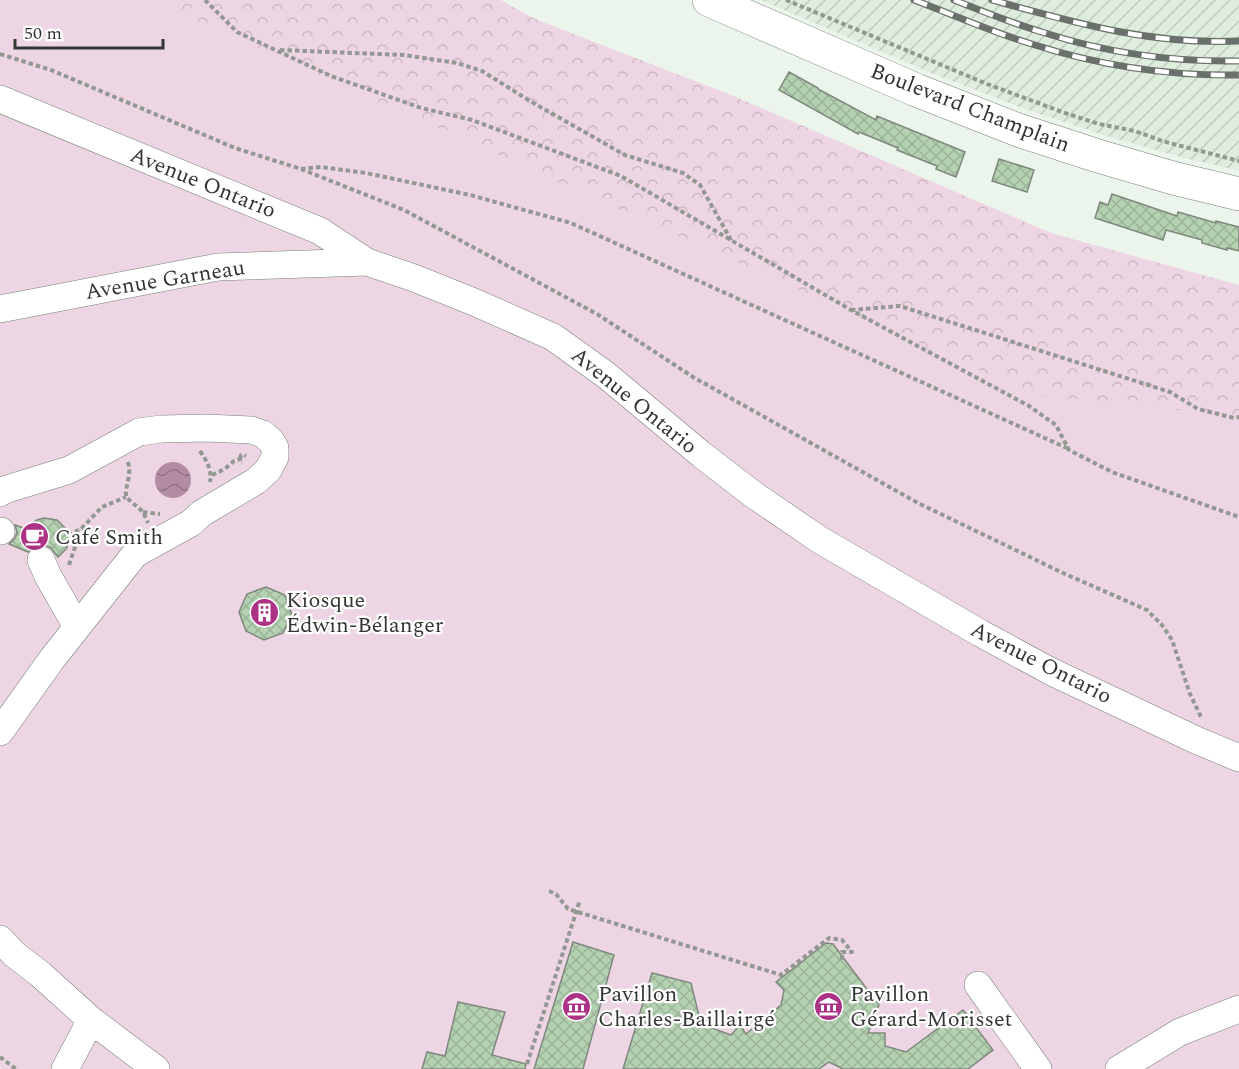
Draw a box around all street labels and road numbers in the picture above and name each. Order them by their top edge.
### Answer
street label: Boulevard Champlain [865,55,1075,161]
street label: Avenue Ontario [125,139,281,227]
street label: Avenue Garneau [83,251,247,309]
street label: Avenue Ontario [563,339,705,463]
street label: Avenue Ontario [965,613,1117,713]

